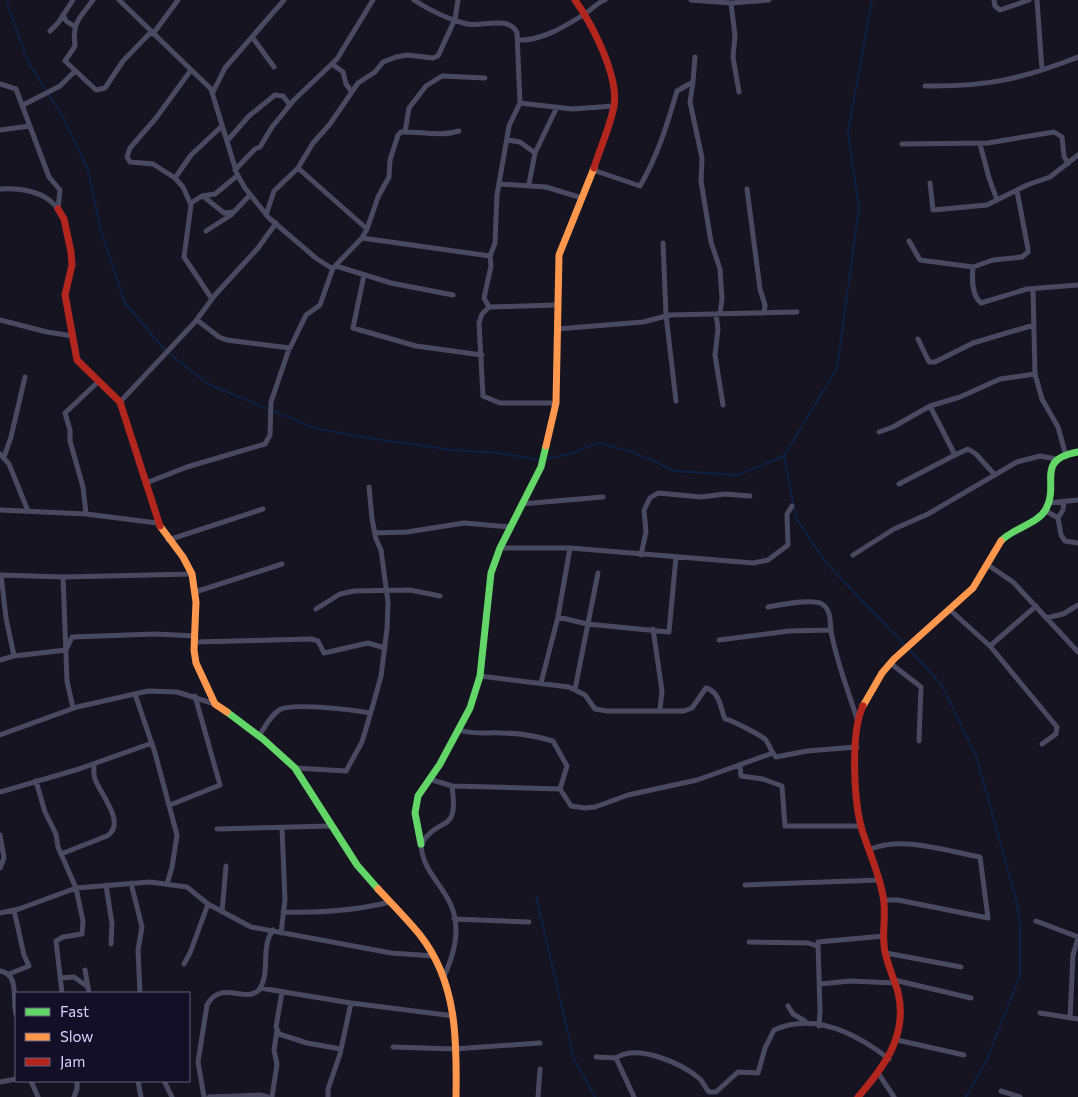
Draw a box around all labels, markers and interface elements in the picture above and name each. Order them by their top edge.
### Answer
legend [15,992,190,1082]
text: Fast [60,1002,89,1020]
text: Slow [60,1027,93,1045]
text: Jam [60,1052,85,1070]

